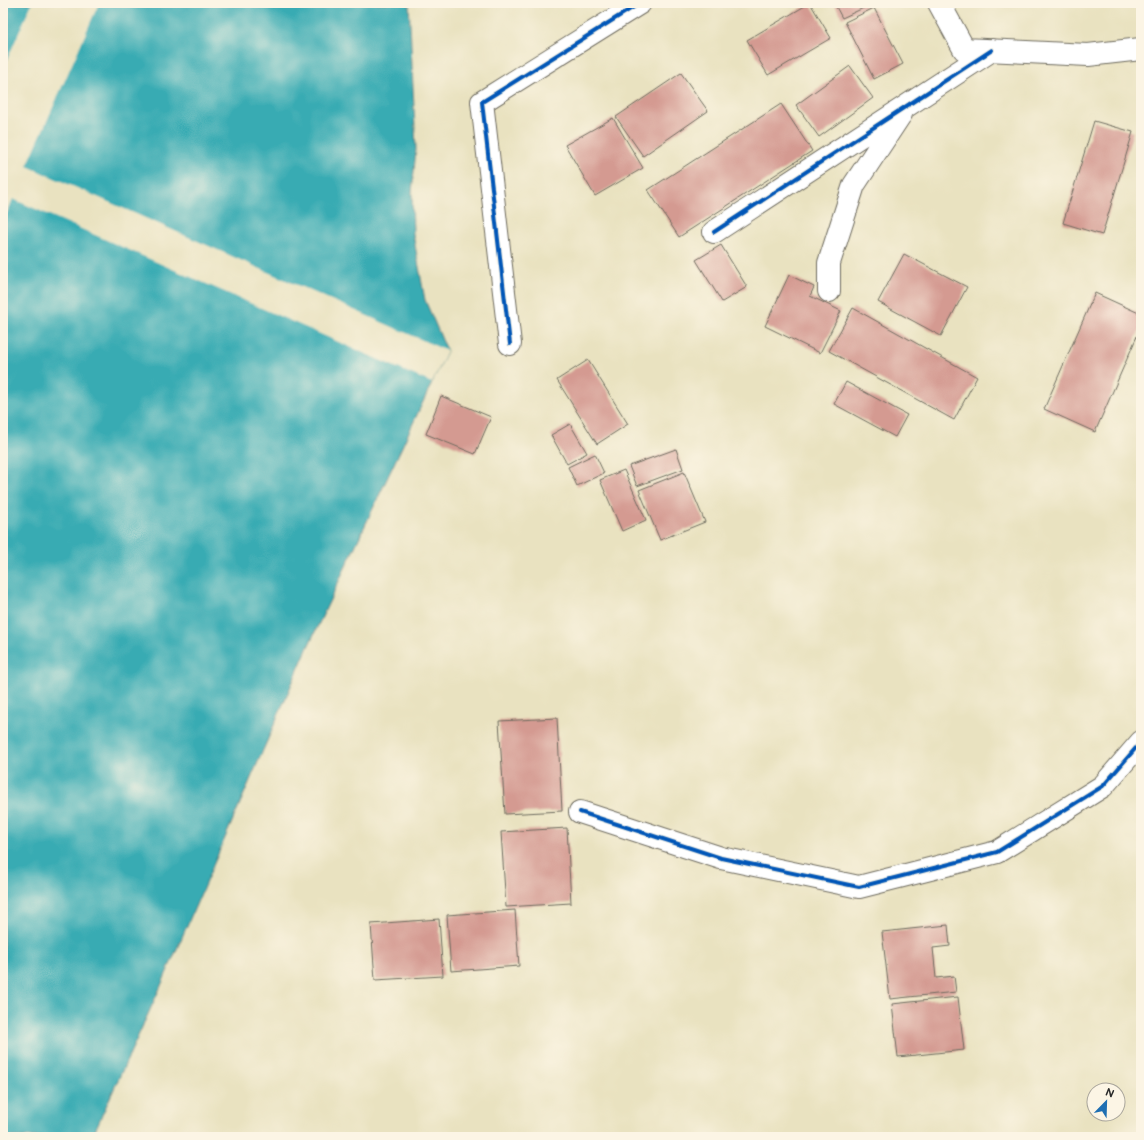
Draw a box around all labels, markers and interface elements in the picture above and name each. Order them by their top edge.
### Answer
north arrow [1086,1082,1126,1122]
text: N [1103,1086,1116,1101]

